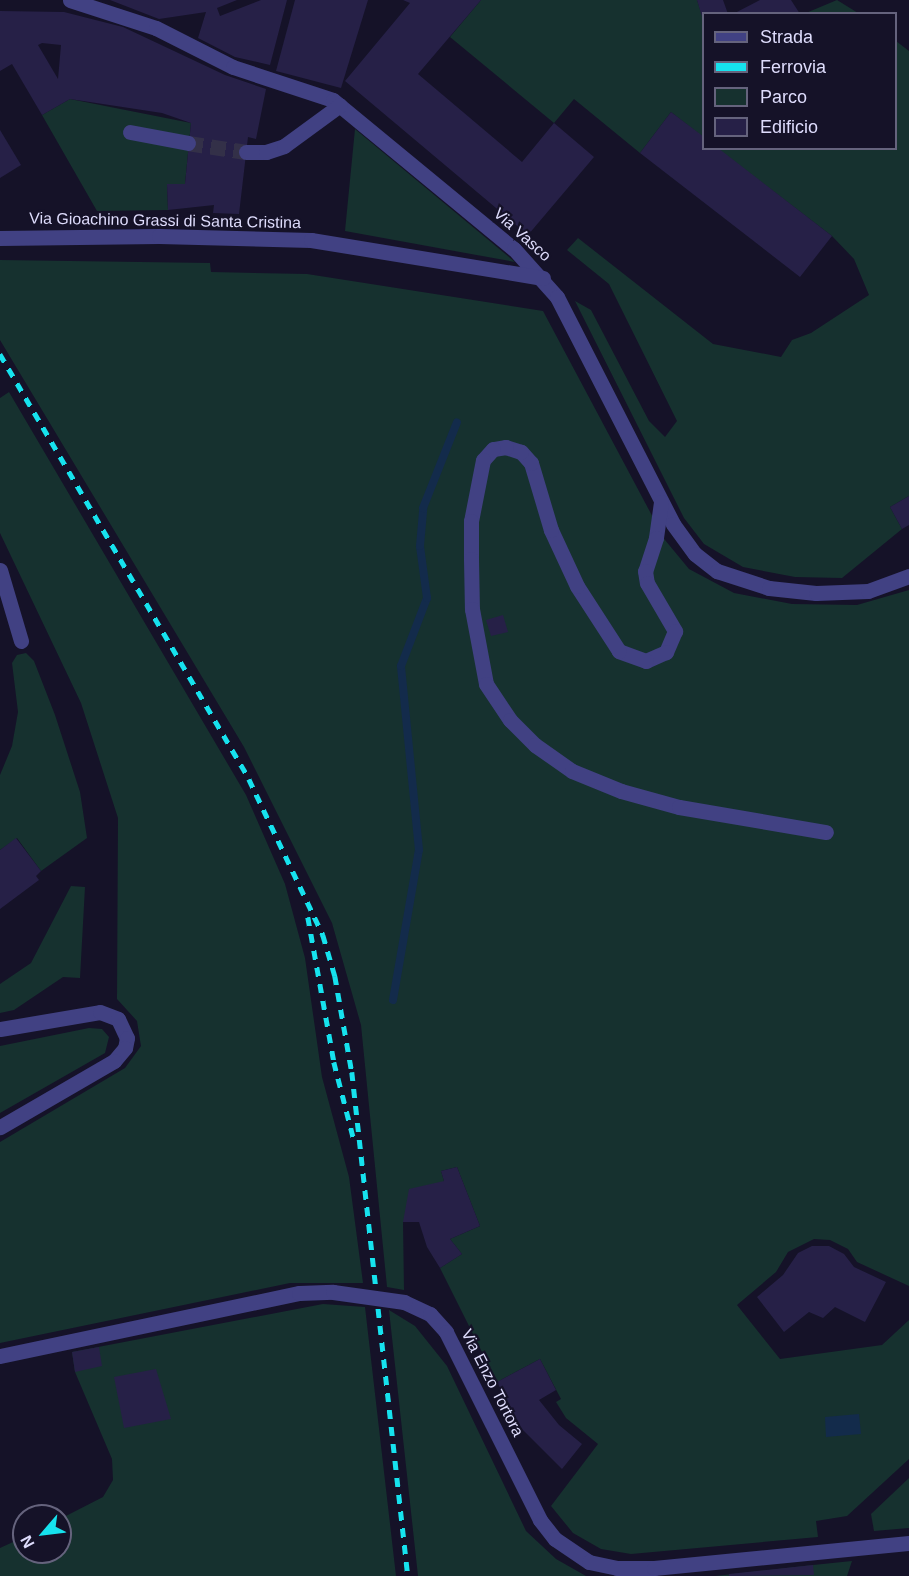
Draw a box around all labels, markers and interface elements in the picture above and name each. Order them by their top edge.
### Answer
legend [702,12,897,150]
text: Strada [760,27,813,47]
text: Ferrovia [760,57,826,77]
text: Parco [760,87,807,107]
text: Edificio [760,117,818,137]
street label: Via Vasco [489,204,555,266]
street label: Via Gioachino Grassi di Santa Cristina [29,209,301,233]
street label: Via Enzo Tortora [457,1326,527,1440]
north arrow [12,1504,72,1564]
text: N [17,1533,38,1551]

